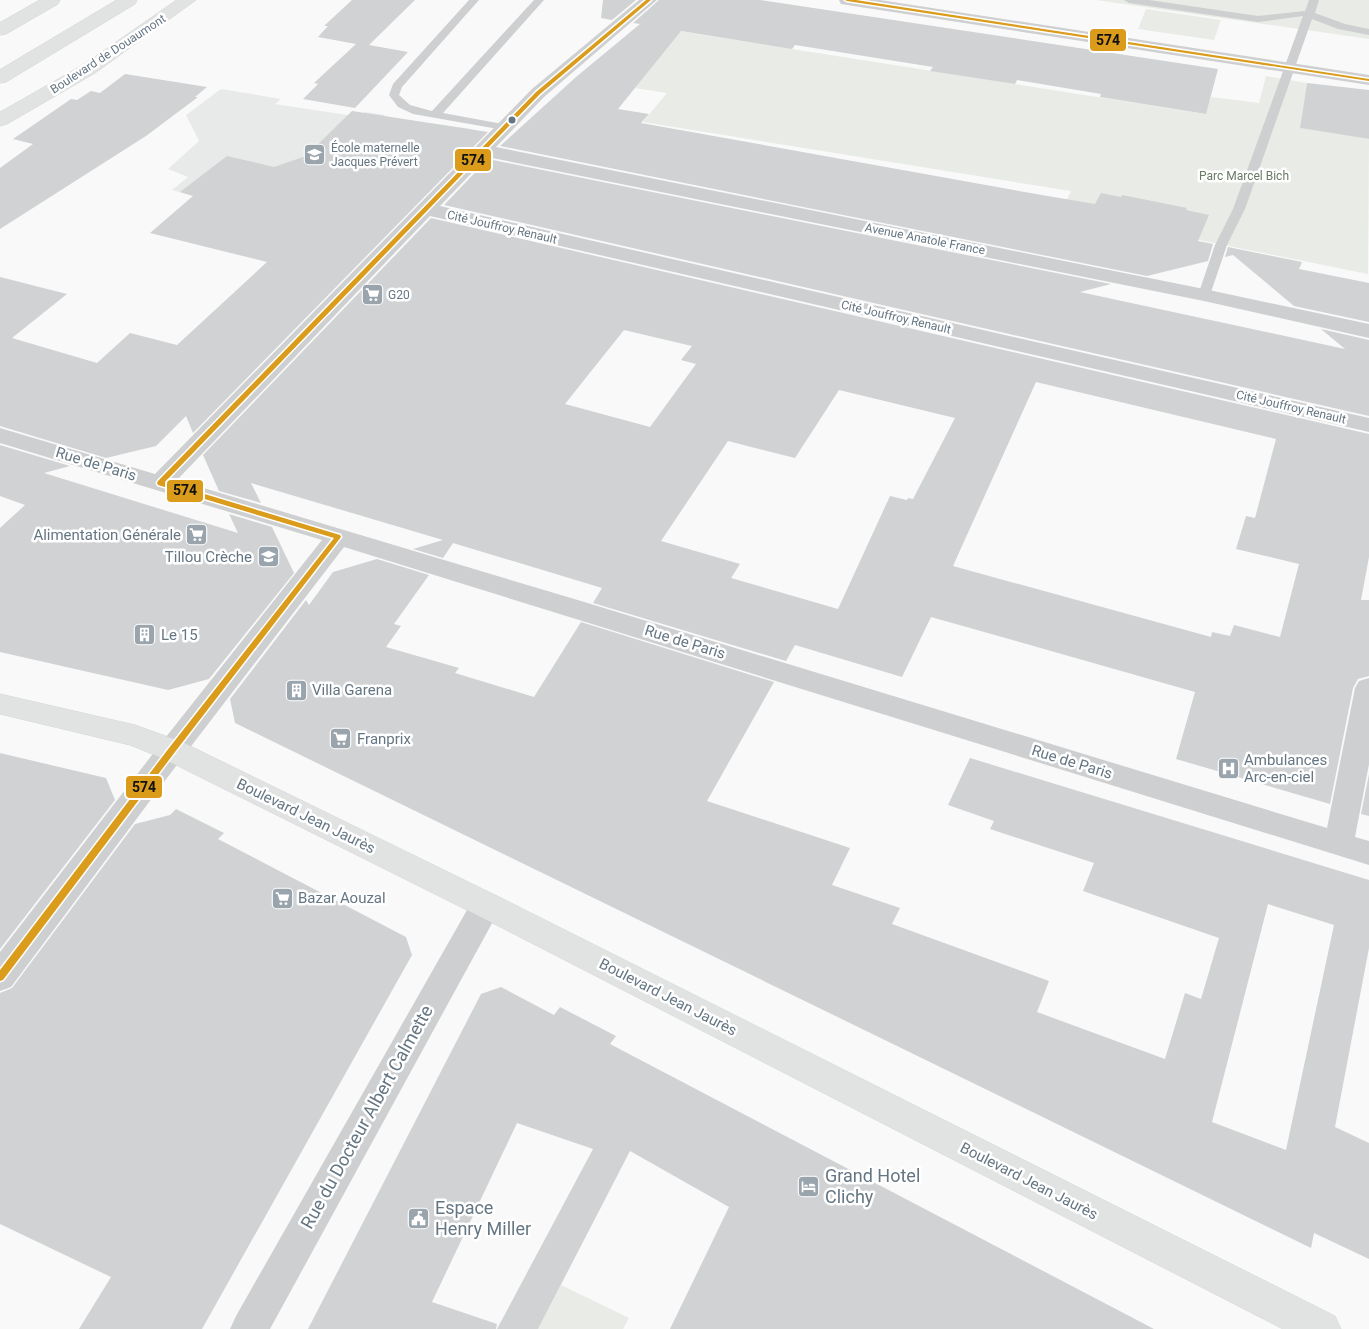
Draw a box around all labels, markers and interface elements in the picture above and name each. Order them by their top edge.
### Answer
street label: Boulevard de Douaumont [48,11,168,97]
line badge: 574 [1089,28,1127,52]
text: 574 [1096,32,1120,48]
unlabelled marker [507,115,517,125]
place label: École maternelle Jacques Prévert [331,140,420,169]
school or university icon: École maternelle Jacques Prévert [303,143,327,167]
line badge: 574 [454,148,492,172]
text: 574 [461,152,485,168]
park label: Parc Marcel Bich [1199,169,1289,183]
street label: Cité Jouffroy Renault [446,208,558,246]
street label: Avenue Anatole France [864,220,986,258]
supermarket icon: G20 [360,283,384,307]
place label: G20 [388,288,410,302]
street label: Cité Jouffroy Renault [840,298,952,336]
street label: Cité Jouffroy Renault [1235,388,1347,426]
street label: Rue de Paris [54,443,138,485]
line badge: 574 [166,479,204,503]
text: 574 [173,482,197,498]
supermarket icon: Alimentation Générale [185,523,209,547]
place label: Alimentation Générale [33,526,181,544]
school or university icon: Tillou Crèche [256,545,280,569]
place label: Tillou Crèche [165,548,252,566]
street label: Rue de Paris [643,621,727,663]
building icon: Le 15 [133,623,157,647]
place label: Le 15 [161,626,198,644]
building icon: Villa Garena [284,678,308,702]
place label: Villa Garena [312,681,392,699]
supermarket icon: Franprix [329,727,353,751]
place label: Franprix [357,730,411,748]
street label: Rue de Paris [1030,741,1114,783]
place label: Ambulances Arc-en-ciel [1244,751,1327,786]
hospital icon: Ambulances Arc-en-ciel [1216,757,1240,781]
line badge: 574 [125,775,163,799]
street label: Boulevard Jean Jaurès [234,775,378,857]
text: 574 [132,779,156,795]
supermarket icon: Bazar Aouzal [270,886,294,910]
place label: Bazar Aouzal [298,889,386,907]
street label: Boulevard Jean Jaurès [596,955,740,1039]
street label: Rue du Docteur Albert Calmette [296,1001,437,1232]
street label: Boulevard Jean Jaurès [957,1139,1101,1223]
place label: Grand Hotel Clichy [825,1165,920,1207]
hotel icon: Grand Hotel Clichy [797,1174,821,1198]
place label: Espace Henry Miller [435,1197,531,1239]
public building icon: Espace Henry Miller [407,1206,431,1230]

